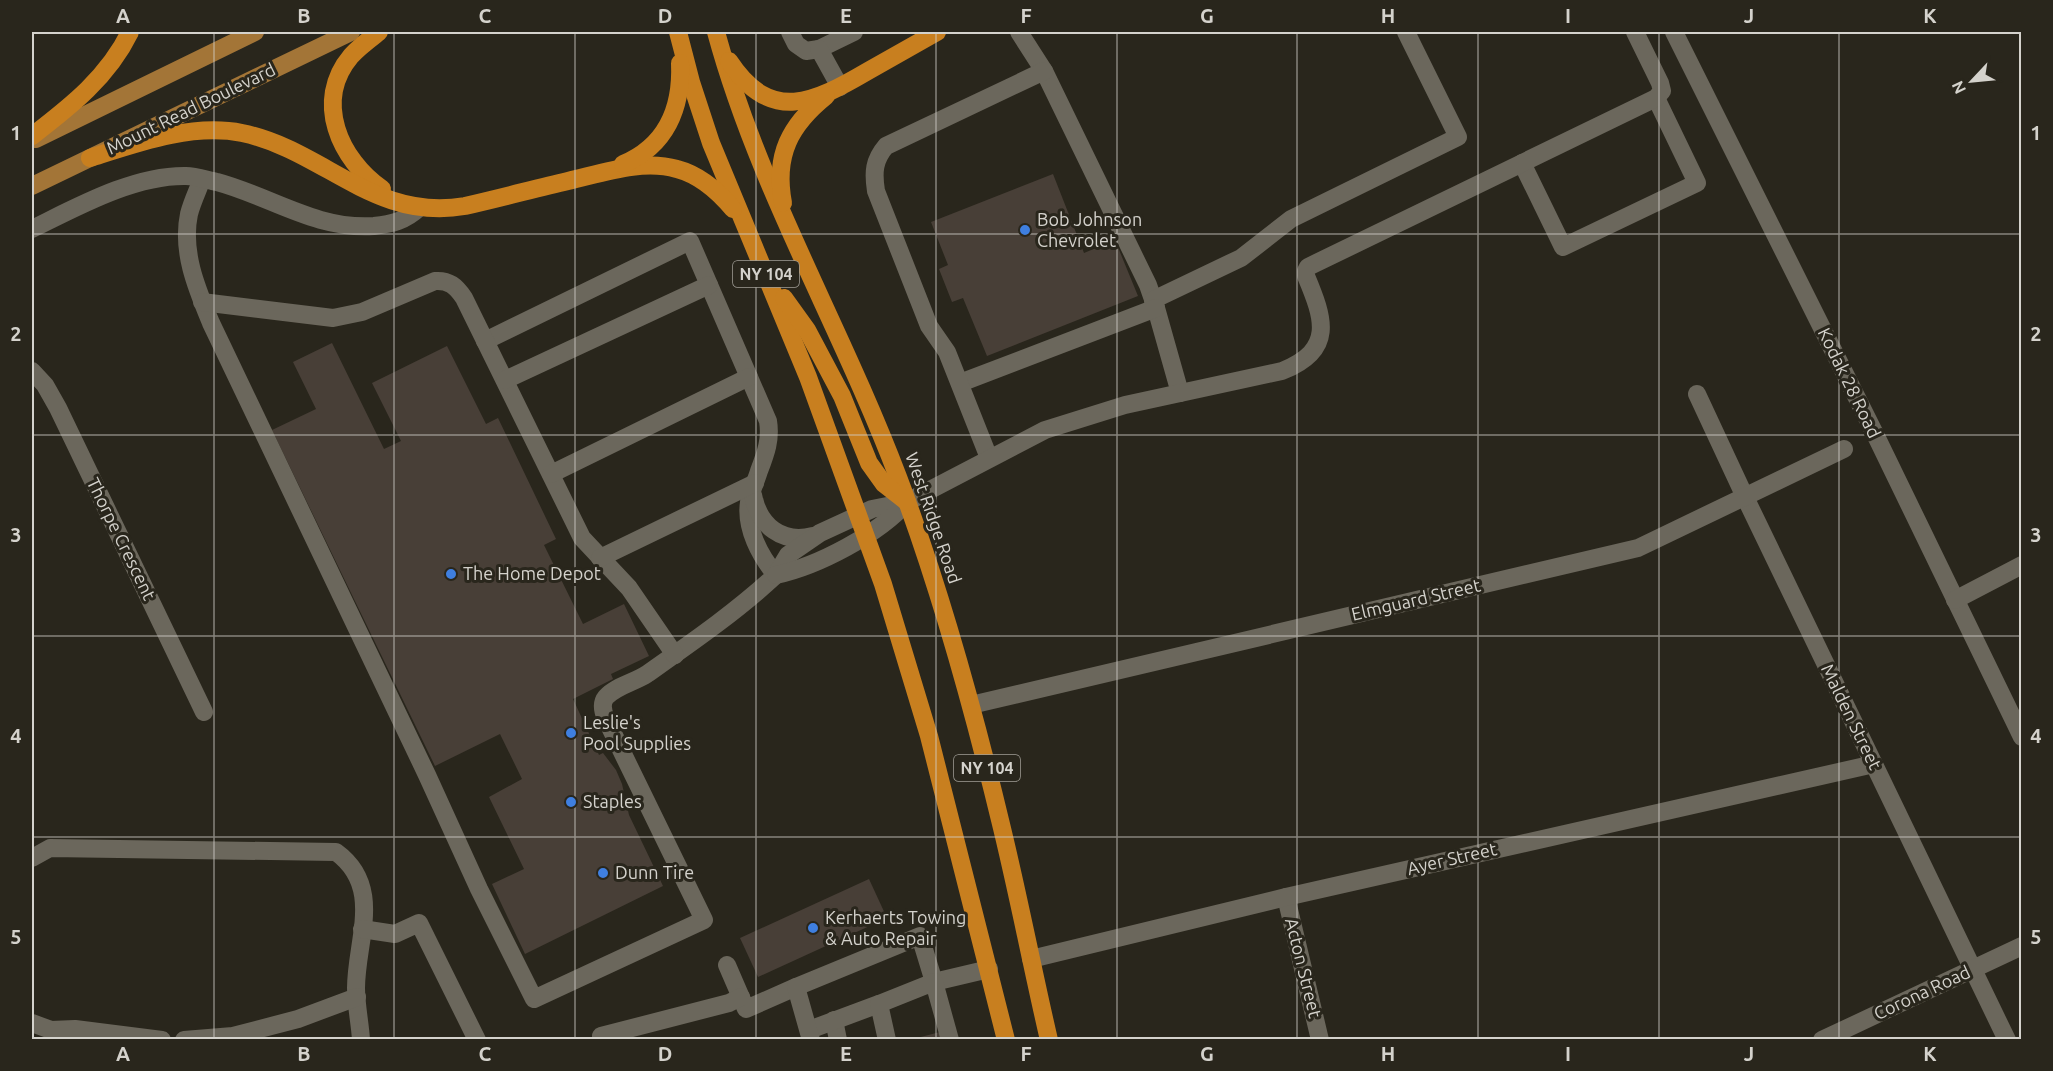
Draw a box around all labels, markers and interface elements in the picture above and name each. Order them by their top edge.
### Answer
text: A [116,4,130,27]
text: B [297,4,311,27]
text: C [479,4,492,27]
text: D [658,4,672,27]
text: E [840,4,852,27]
text: F [1020,4,1032,27]
text: G [1200,4,1214,27]
text: H [1381,4,1395,27]
text: I [1565,4,1571,27]
text: J [1744,4,1754,27]
text: K [1923,4,1937,27]
north arrow [1942,51,2002,111]
street label: Mount Read Boulevard [103,59,278,158]
text: N [1948,78,1969,97]
text: 1 [10,121,22,144]
text: 1 [2030,121,2042,144]
place label: Bob Johnson Chevrolet [1037,209,1142,250]
marker: Bob Johnson Chevrolet [1018,223,1032,237]
road number: NY 104 [733,261,799,287]
text: 2 [10,322,22,345]
text: 2 [2030,322,2042,345]
street label: Kodak 28 Road [1815,324,1885,441]
street label: West Ridge Road [902,449,966,586]
street label: Thorpe Crescent [84,474,160,603]
text: 3 [10,523,22,546]
text: 3 [2030,523,2042,546]
place label: The Home Depot [463,563,601,583]
marker: The Home Depot [444,567,458,581]
street label: Elmguard Street [1349,574,1482,624]
street label: Malden Street [1818,661,1886,773]
place label: Leslie's Pool Supplies [583,712,691,753]
text: 4 [10,724,22,747]
text: 4 [2030,724,2042,747]
marker: Leslie's Pool Supplies [564,726,578,740]
road number: NY 104 [954,755,1020,781]
place label: Staples [583,791,642,811]
marker: Staples [564,795,578,809]
street label: Ayer Street [1405,838,1499,878]
place label: Dunn Tire [615,862,694,882]
marker: Dunn Tire [596,866,610,880]
place label: Kerhaerts Towing & Auto Repair [825,907,966,948]
street label: Acton Street [1282,916,1326,1020]
marker: Kerhaerts Towing & Auto Repair [806,921,820,935]
text: 5 [10,925,22,948]
text: 5 [2030,925,2042,948]
street label: Corona Road [1870,961,1973,1023]
text: A [116,1042,130,1065]
text: B [297,1042,311,1065]
text: C [479,1042,492,1065]
text: D [658,1042,672,1065]
text: E [840,1042,852,1065]
text: F [1020,1042,1032,1065]
text: G [1200,1042,1214,1065]
text: H [1381,1042,1395,1065]
text: I [1565,1042,1571,1065]
text: J [1744,1042,1754,1065]
text: K [1923,1042,1937,1065]

